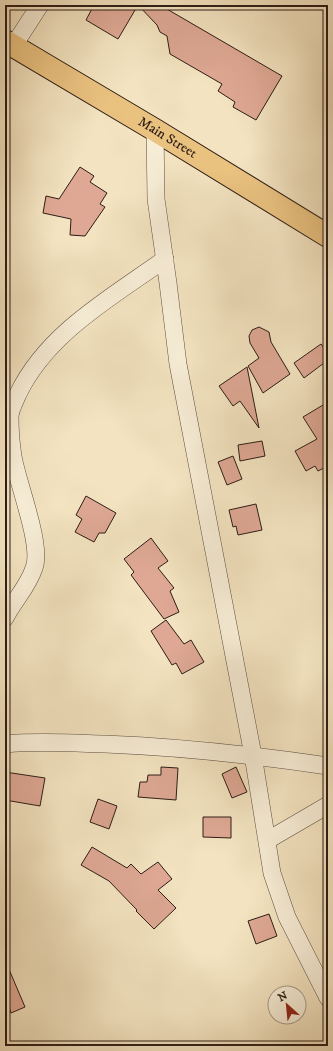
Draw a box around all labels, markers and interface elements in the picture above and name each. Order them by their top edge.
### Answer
street label: Main Street [135,113,201,163]
north arrow [267,985,307,1025]
text: N [276,989,290,1005]

